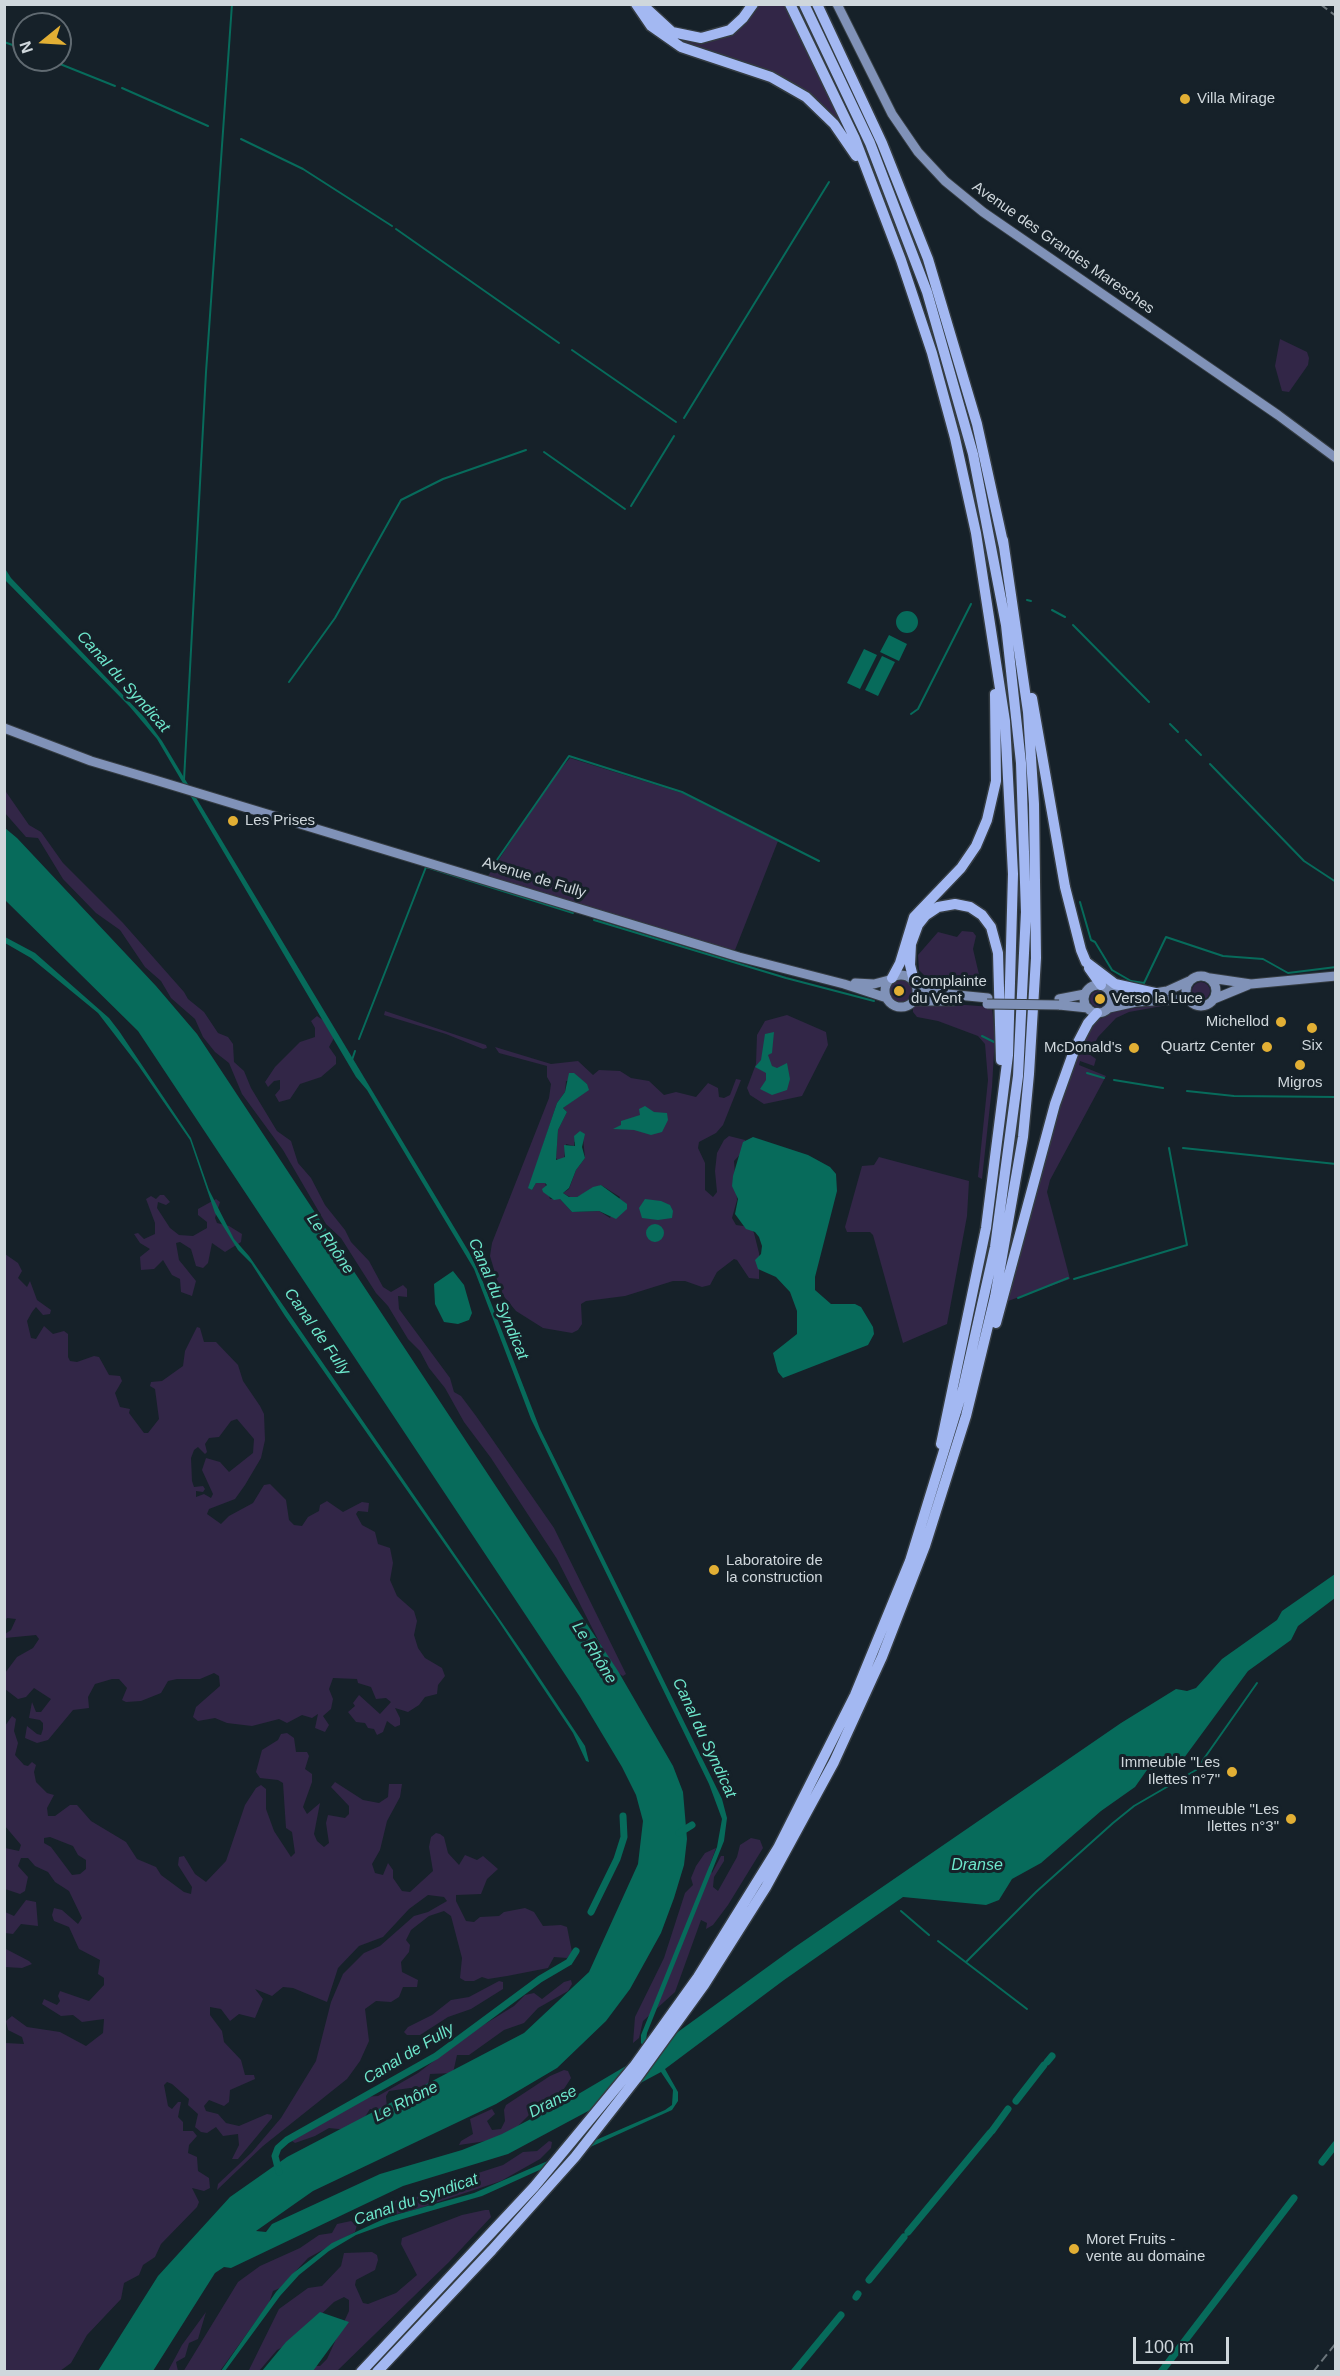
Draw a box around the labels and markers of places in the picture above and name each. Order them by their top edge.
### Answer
place label: Villa Mirage [1197,90,1275,108]
marker: Villa Mirage [1178,92,1192,106]
place label: Les Prises [245,812,315,830]
marker: Les Prises [226,814,240,828]
place label: Complainte du Vent [911,973,987,1008]
marker: Complainte du Vent [892,984,906,998]
place label: Verso la Luce [1112,990,1203,1008]
marker: Verso la Luce [1093,992,1107,1006]
place label: Michellod [1206,1013,1269,1031]
marker: Michellod [1274,1015,1288,1029]
marker: Six [1305,1021,1319,1035]
place label: Six [1302,1037,1322,1055]
place label: Quartz Center [1161,1038,1255,1056]
place label: McDonald's [1044,1039,1122,1057]
marker: Quartz Center [1260,1040,1274,1054]
marker: McDonald's [1127,1041,1141,1055]
marker: Migros [1293,1058,1307,1072]
place label: Migros [1277,1074,1323,1092]
place label: Laboratoire de la construction [726,1552,823,1587]
marker: Laboratoire de la construction [707,1563,721,1577]
place label: Immeuble "Les Ilettes n°7" [1120,1754,1220,1789]
marker: Immeuble "Les Ilettes n°7" [1225,1765,1239,1779]
place label: Immeuble "Les Ilettes n°3" [1179,1801,1279,1836]
marker: Immeuble "Les Ilettes n°3" [1284,1812,1298,1826]
place label: Moret Fruits - vente au domaine [1086,2231,1205,2266]
marker: Moret Fruits - vente au domaine [1067,2242,1081,2256]

